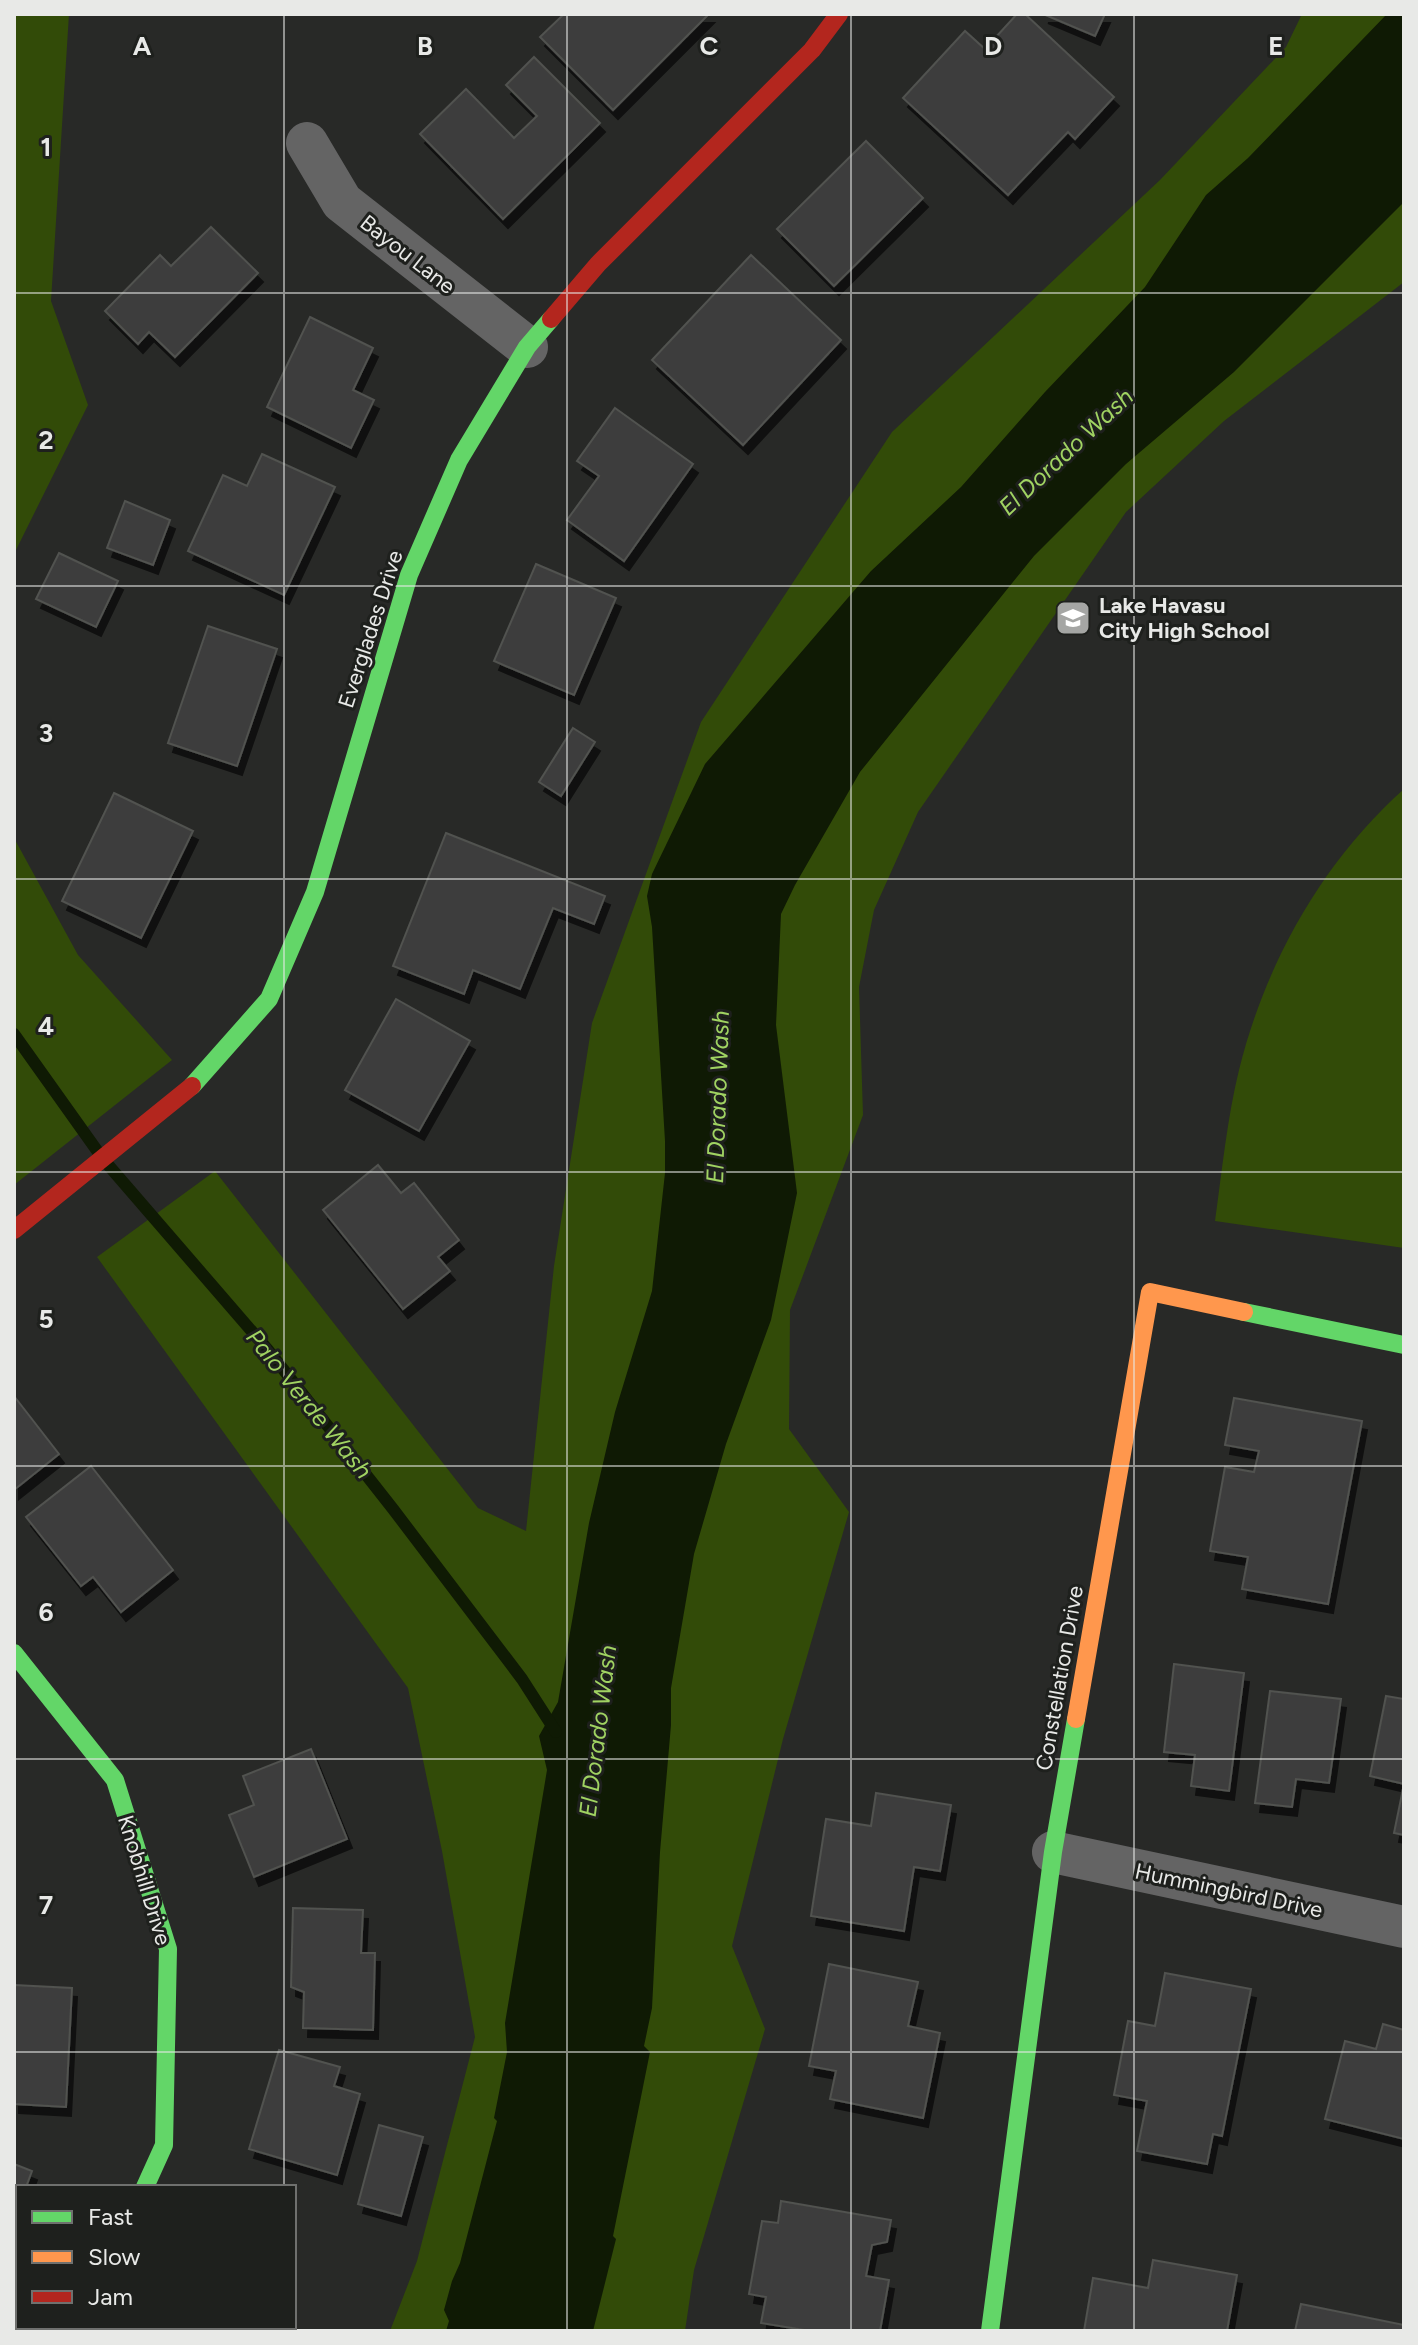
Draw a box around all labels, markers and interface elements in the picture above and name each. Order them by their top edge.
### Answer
text: A [133,30,152,62]
text: B [417,30,433,62]
text: C [700,30,719,62]
text: D [984,30,1002,62]
text: E [1268,30,1284,62]
text: 1 [41,131,51,163]
street label: Bayou Lane [355,209,461,300]
water label: El Dorado Wash [993,382,1139,521]
text: 2 [38,424,54,456]
street label: Everglades Drive [332,547,409,711]
place label: Lake Havasu City High School [1099,592,1270,644]
school or university icon: Lake Havasu City High School [1054,599,1092,637]
text: 3 [39,717,53,749]
text: 4 [38,1010,54,1042]
water label: El Dorado Wash [700,1010,735,1184]
text: 5 [38,1303,54,1335]
water label: Palo Verde Wash [240,1323,379,1484]
street label: Constellation Drive [1030,1584,1089,1773]
text: 6 [38,1596,54,1628]
water label: El Dorado Wash [573,1643,622,1819]
street label: Knobhill Drive [112,1812,177,1948]
street label: Hummingbird Drive [1133,1857,1325,1924]
text: 7 [39,1889,53,1921]
legend [16,2185,296,2329]
text: Fast [88,2202,133,2231]
text: Slow [88,2242,141,2271]
text: Jam [88,2282,133,2311]

